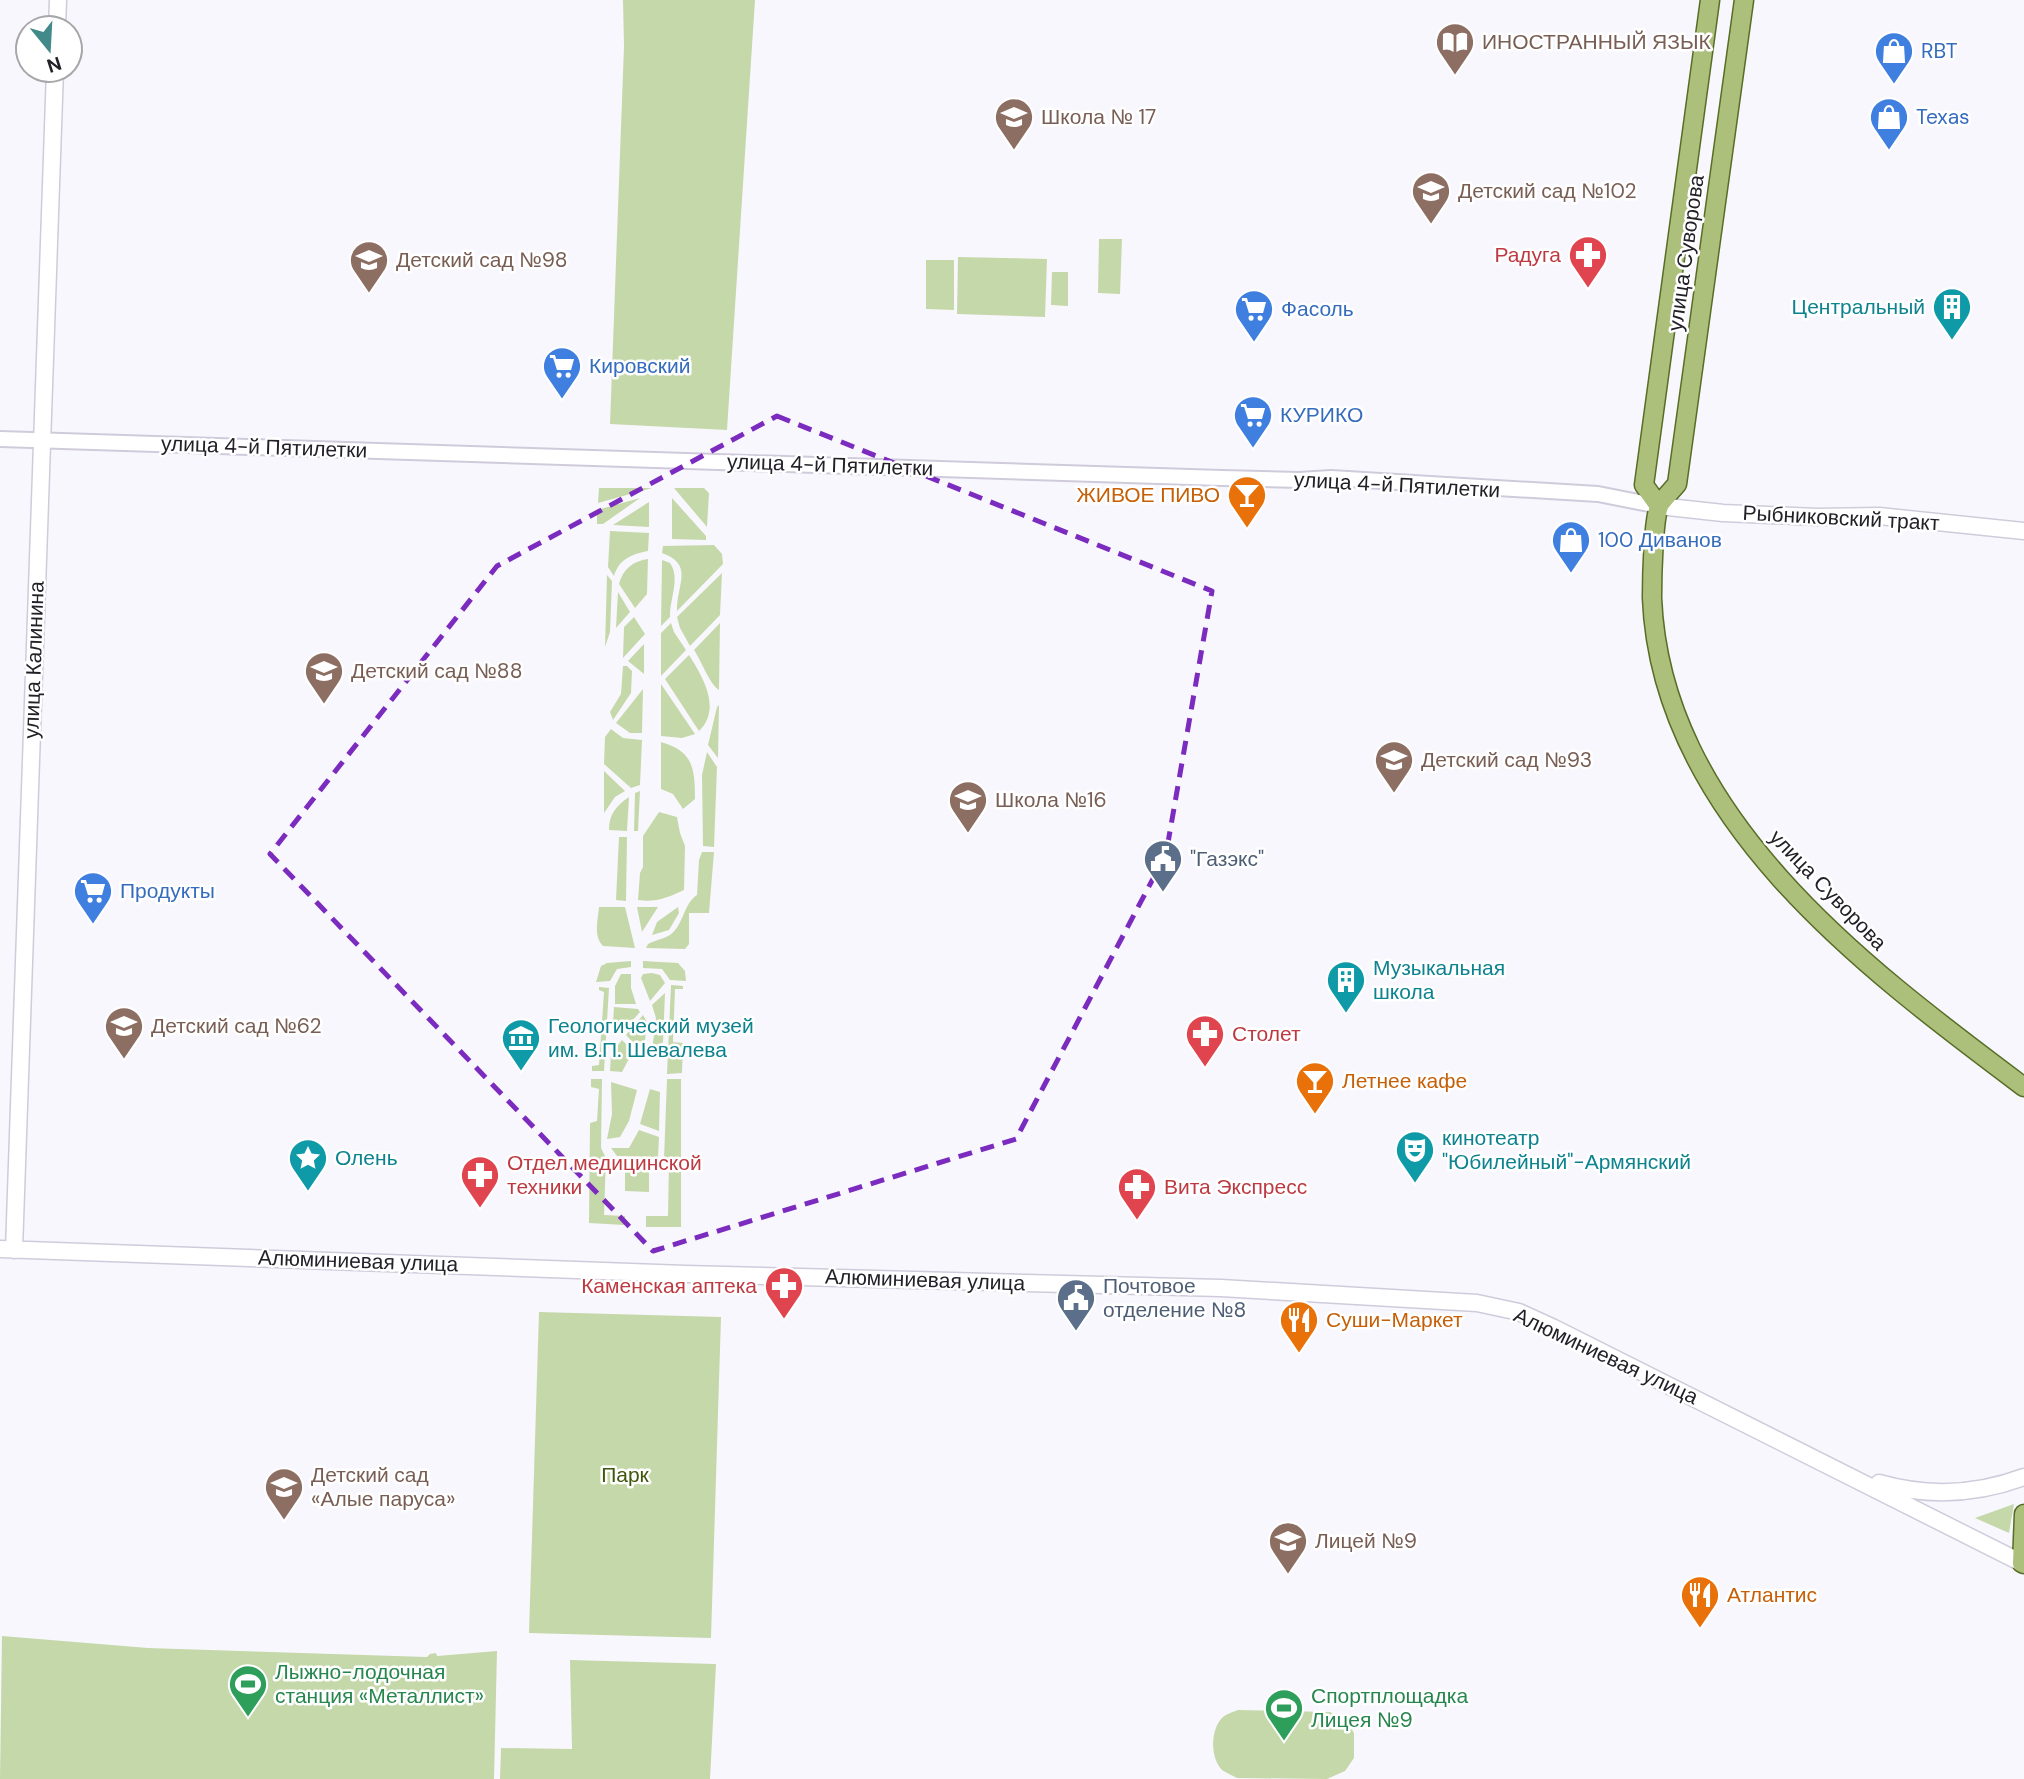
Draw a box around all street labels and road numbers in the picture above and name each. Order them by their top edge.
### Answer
street label: улица Суворова [1661,173,1711,333]
street label: улица 4-й Пятилетки [160,429,368,465]
street label: улица 4-й Пятилетки [726,447,934,483]
street label: улица 4-й Пятилетки [1293,466,1501,504]
street label: Рыбниковский тракт [1742,499,1941,537]
street label: улица Калинина [17,580,51,739]
street label: улица Суворова [1763,824,1893,957]
street label: Алюминиевая улица [257,1244,459,1278]
street label: Алюминиевая улица [824,1263,1026,1297]
street label: Алюминиевая улица [1509,1301,1703,1411]

